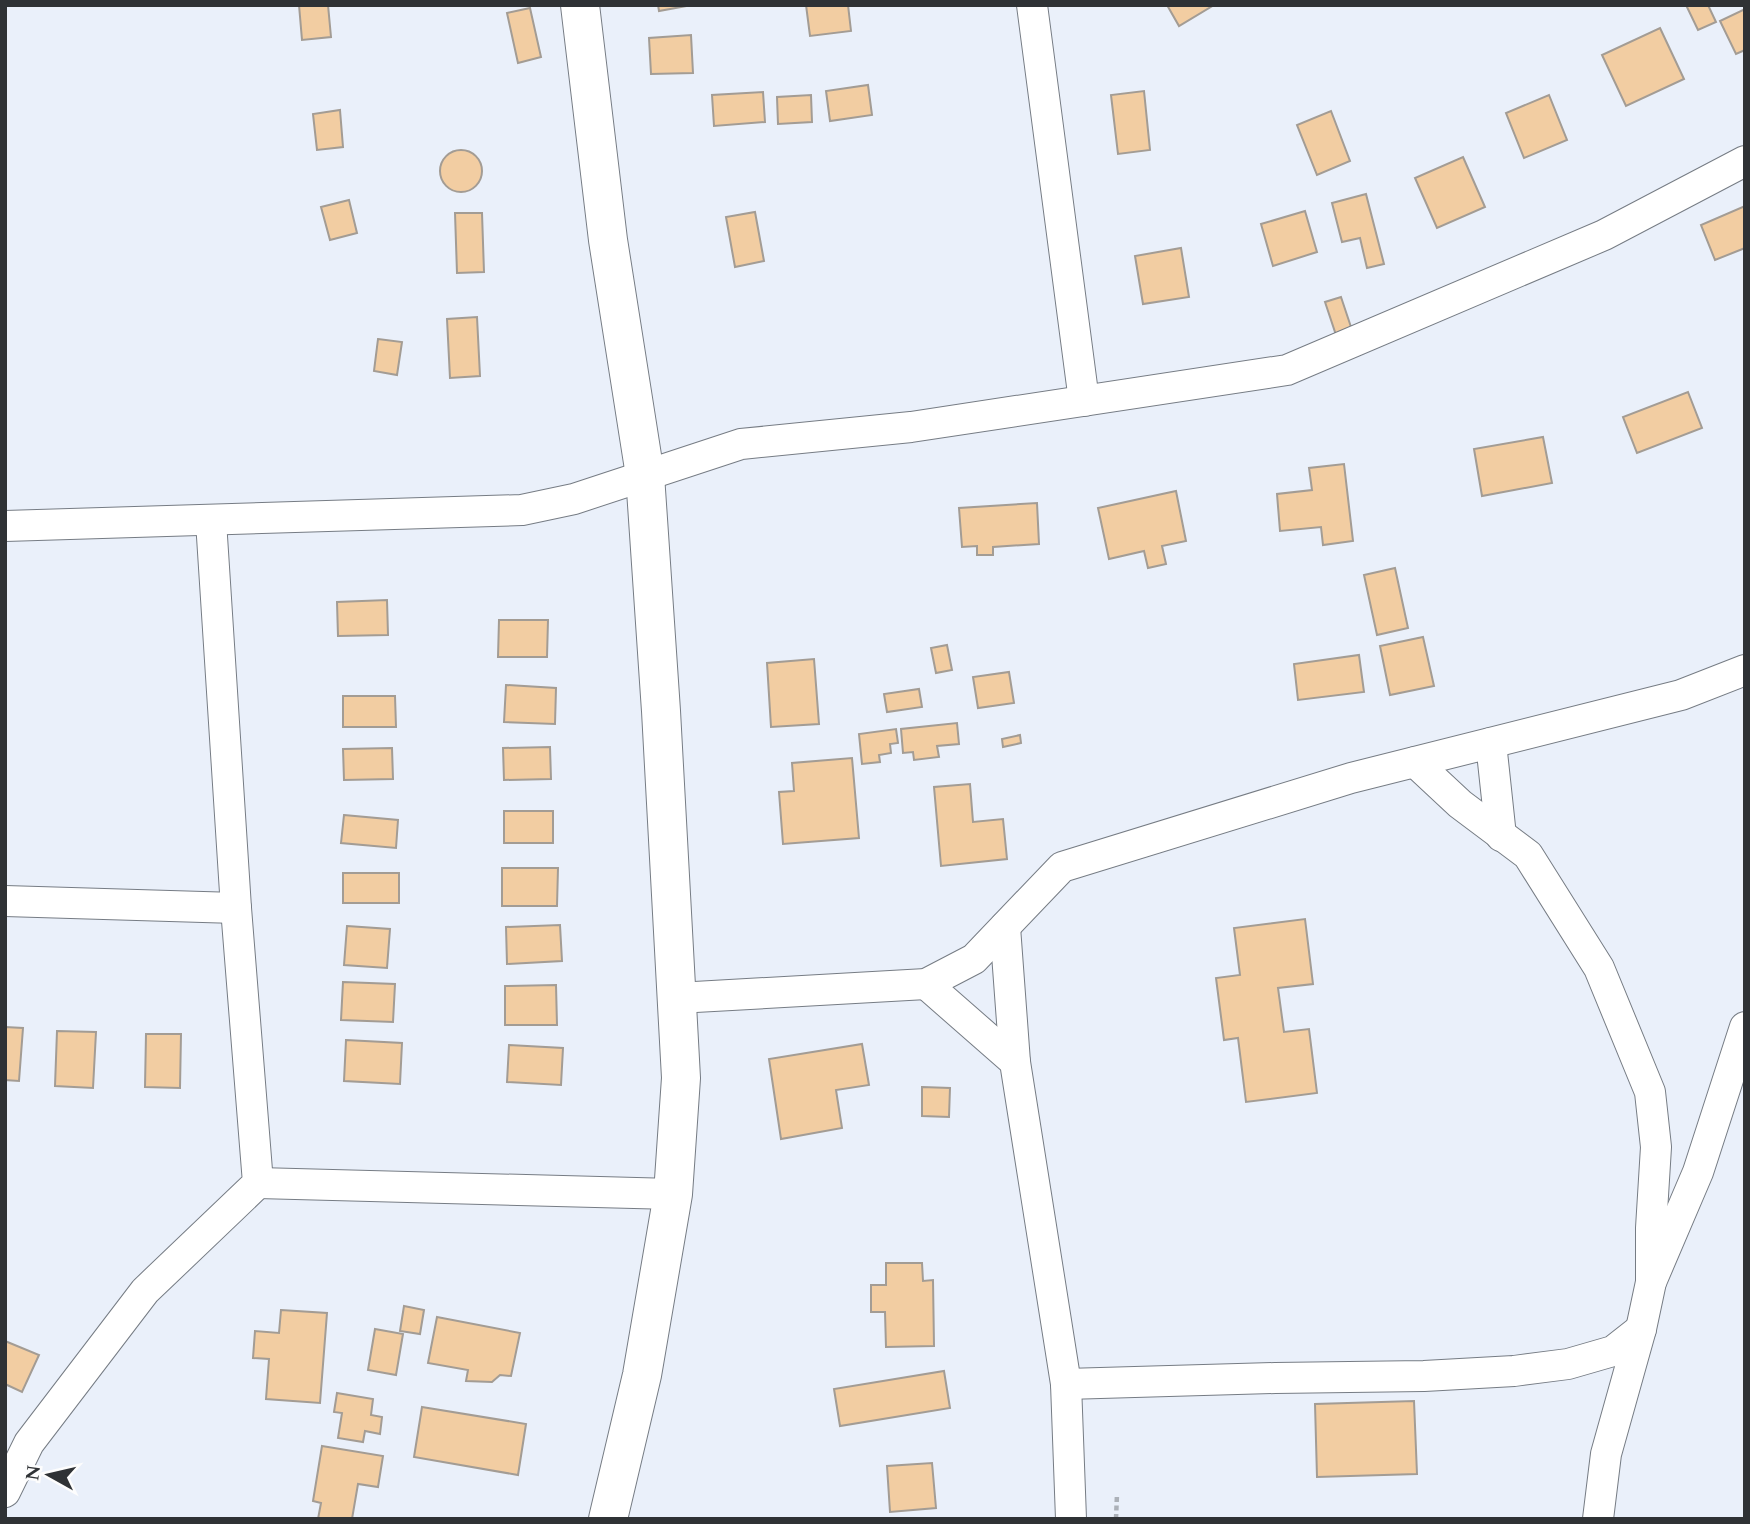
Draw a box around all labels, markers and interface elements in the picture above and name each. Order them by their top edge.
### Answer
north arrow [14,1440,84,1510]
text: N [18,1463,49,1483]

